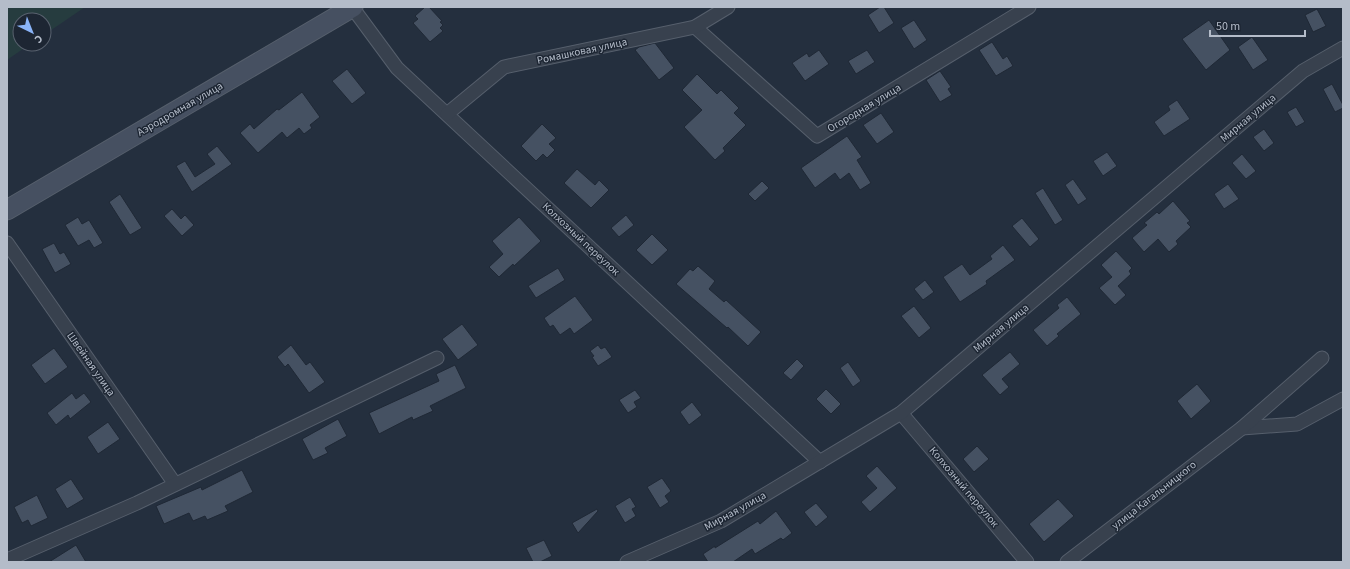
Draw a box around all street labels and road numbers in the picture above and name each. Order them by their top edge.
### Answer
street label: Ромашковая улица [536,34,628,68]
street label: Аэродромная улица [134,78,226,140]
street label: Огородная улица [824,80,904,136]
street label: Мирная улица [1217,90,1279,146]
street label: Колхозный переулок [539,199,623,279]
street label: Мирная улица [970,300,1032,356]
street label: Швейная улица [63,329,119,399]
street label: Колхозный переулок [926,443,1003,531]
street label: улица Кагальницкого [1109,457,1199,533]
street label: Мирная улица [701,488,769,534]

